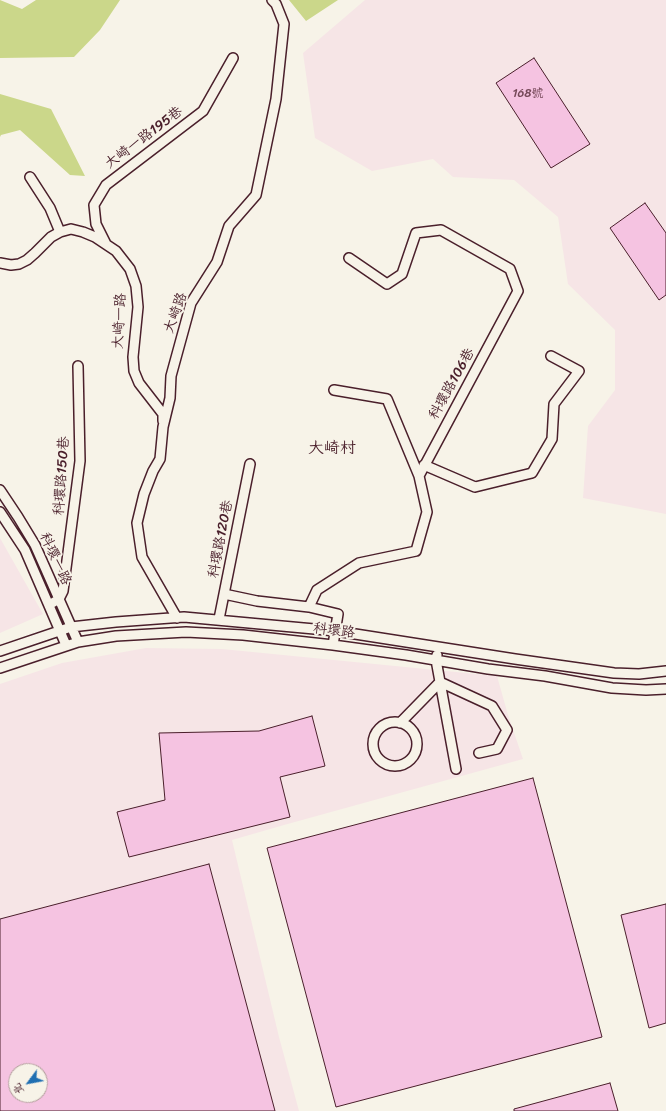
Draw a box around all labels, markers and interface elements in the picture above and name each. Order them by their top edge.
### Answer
house number: 168號 [512,87,544,101]
street label: 大崎一路195巷 [102,103,186,173]
street label: 大崎路 [161,290,191,336]
street label: 大崎一路 [110,293,130,349]
street label: 科環路106巷 [426,345,478,423]
street label: 科環路150巷 [51,436,73,516]
district label: 大崎村 [308,439,356,459]
street label: 科環路120巷 [205,499,237,579]
street label: 科環一路 [36,530,74,588]
street label: 科環路 [312,620,356,642]
north arrow [8,1063,48,1103]
text: 北 [7,1079,29,1099]

